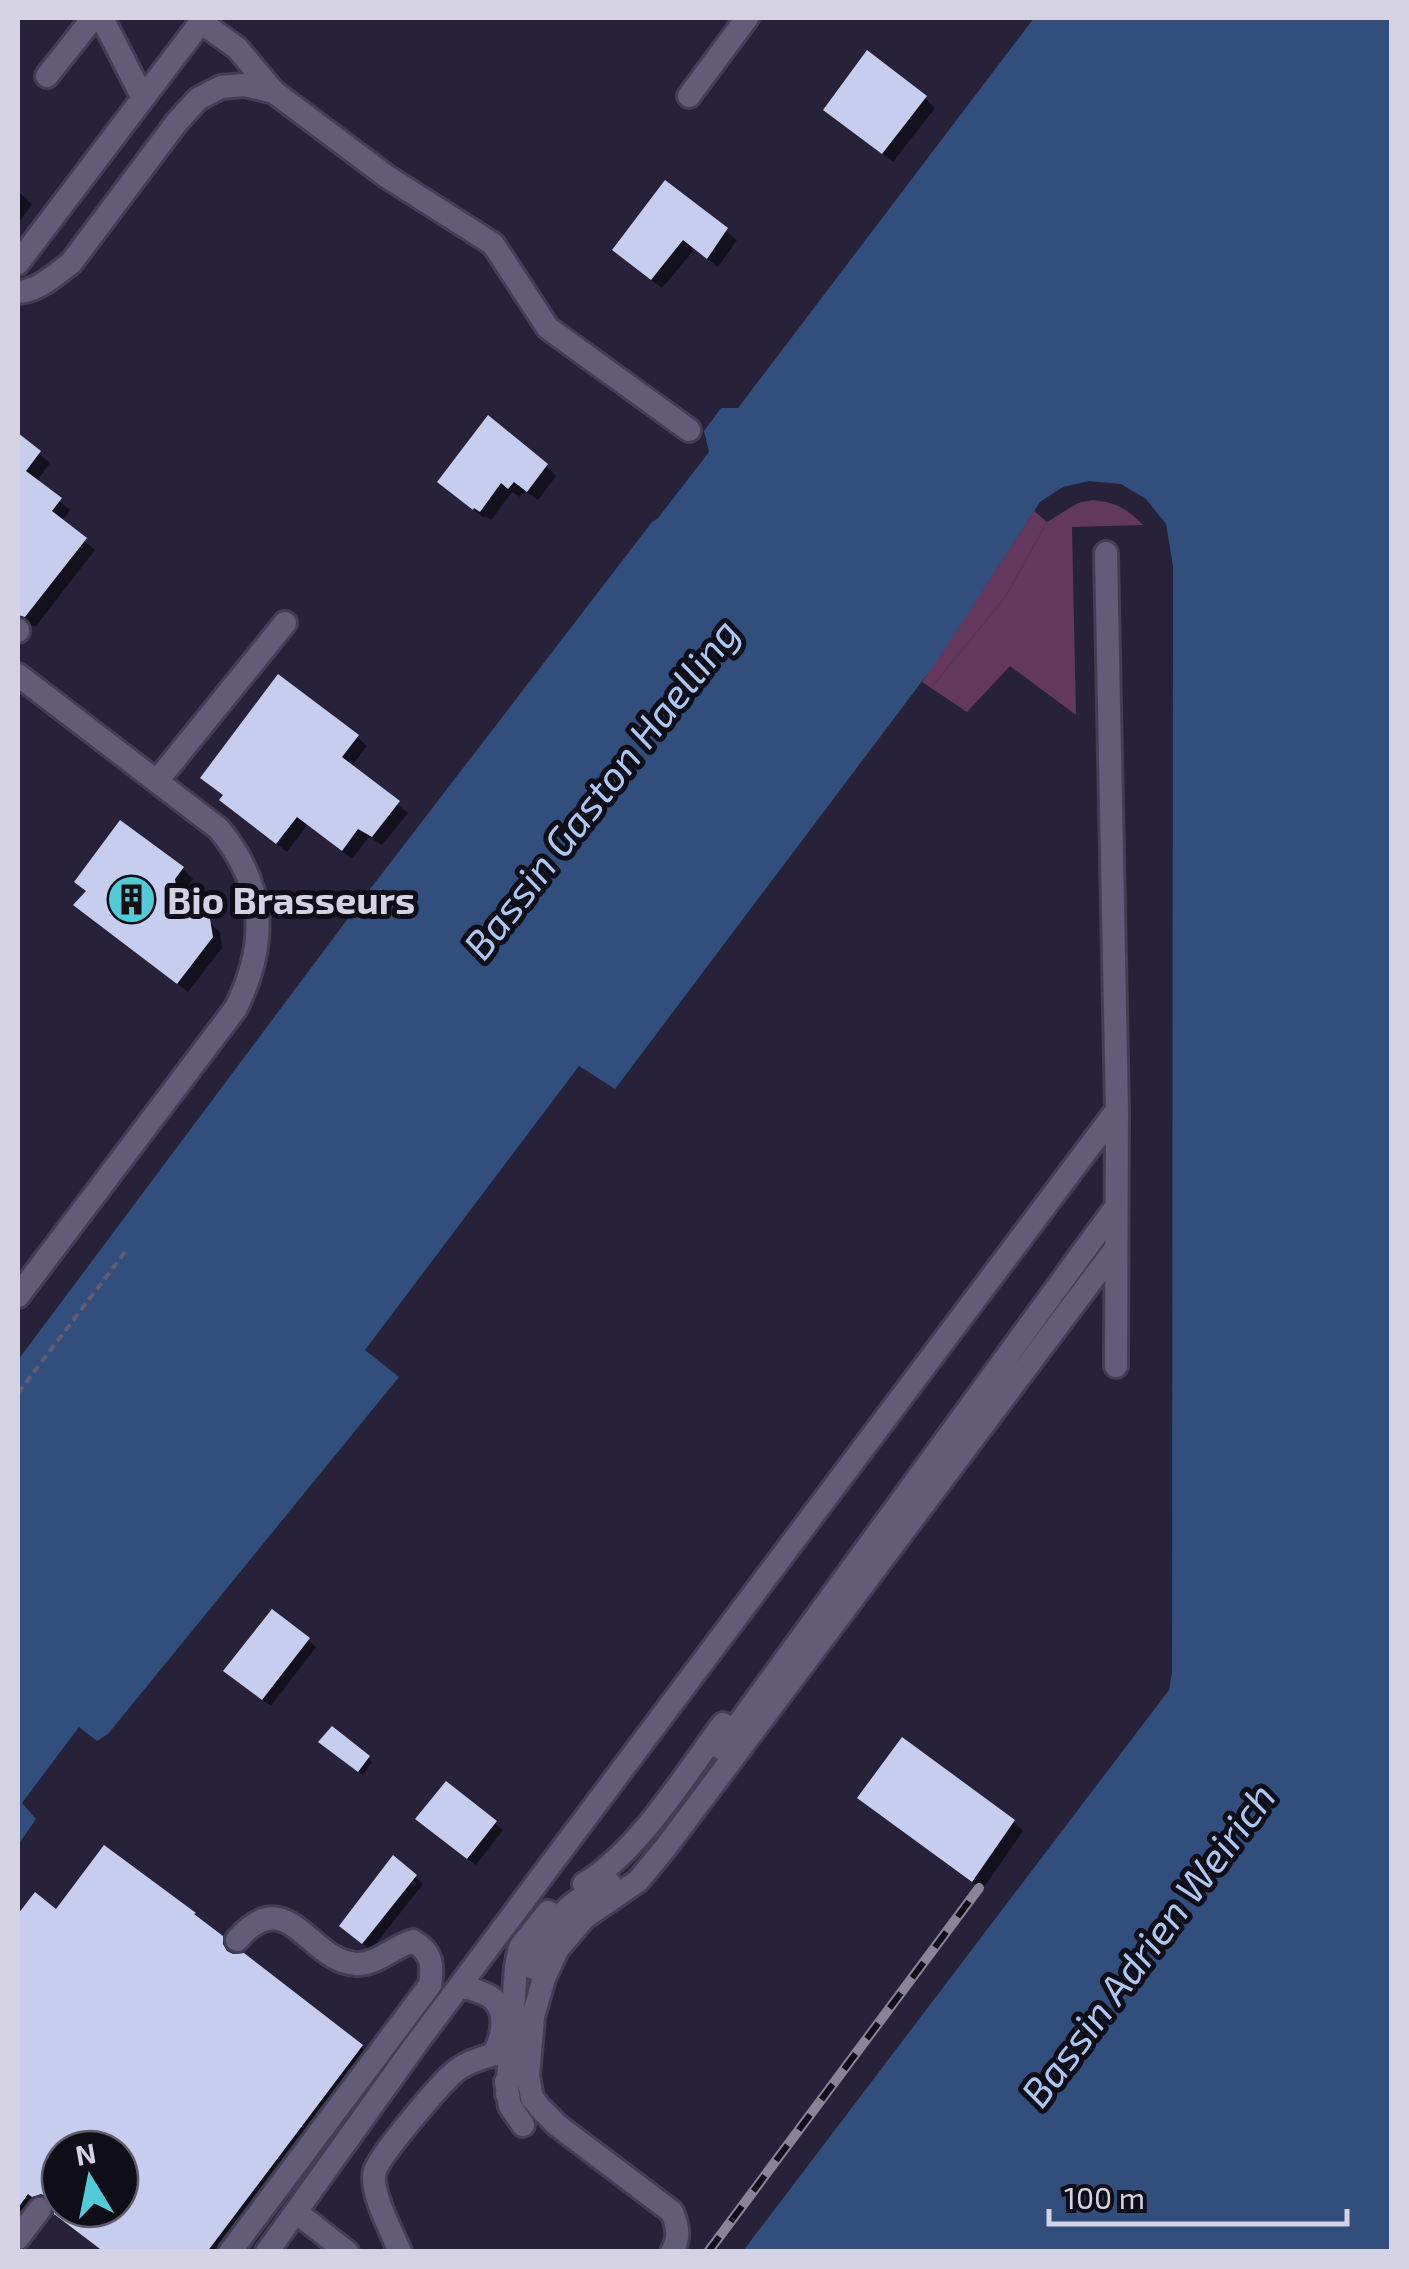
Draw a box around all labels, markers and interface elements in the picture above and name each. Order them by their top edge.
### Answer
water label: Bassin Gaston Haelling [452,608,748,968]
building icon: Bio Brasseurs [106,873,158,925]
place label: Bio Brasseurs [167,876,415,922]
water label: Bassin Adrien Weirich [1010,1773,1284,2115]
north arrow [40,2129,140,2229]
text: N [73,2135,98,2172]
scale bar [1049,2164,1346,2226]
text: 100 m [1064,2179,1145,2215]

